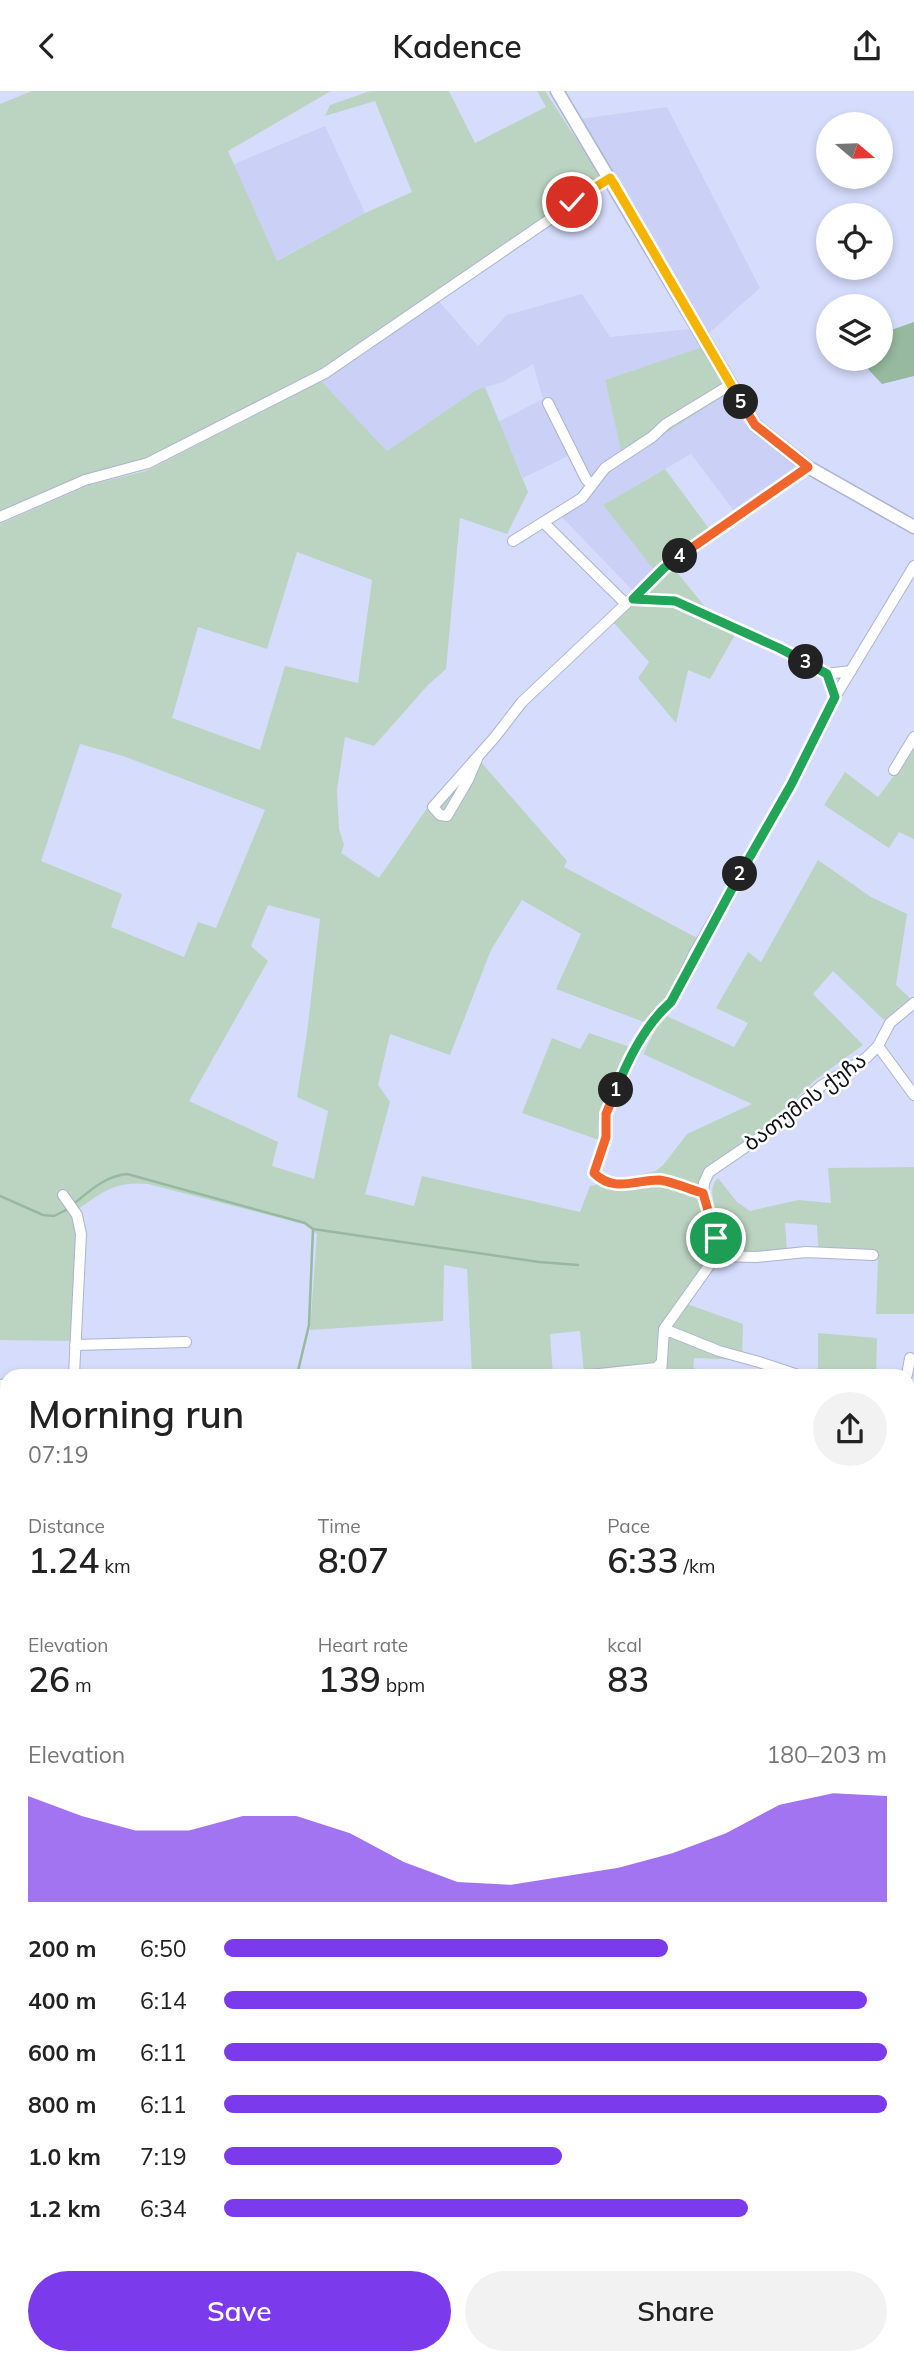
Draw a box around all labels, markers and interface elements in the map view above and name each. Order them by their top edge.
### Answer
text: Kadence [392,26,522,66]
icon: back [28,27,66,65]
icon: share [848,27,886,65]
north arrow [816,112,892,189]
map controls [816,112,893,371]
pin [542,172,602,232]
icon: check [553,183,591,221]
button: locate [816,203,893,280]
button: layers [816,294,893,371]
pin: 5 [724,385,758,419]
text: 5 [735,389,746,413]
pin: 4 [662,539,698,573]
text: 4 [674,543,685,567]
pin: 3 [788,645,824,679]
text: 3 [800,649,811,673]
pin: 2 [722,857,758,891]
text: 2 [734,861,745,885]
street label: ბათუმის ქუჩა [738,1047,871,1156]
pin: 1 [598,1073,634,1107]
text: 1 [610,1077,621,1101]
pin [686,1208,746,1268]
icon: arrive [697,1219,735,1257]
text: Morning run [28,1390,244,1438]
button: share [813,1392,887,1466]
text: 07:19 [28,1440,88,1469]
text: Distance [28,1514,105,1538]
text: Time [318,1514,361,1538]
text: Pace [607,1514,650,1538]
text: 1.24 [28,1538,99,1582]
text: 8:07 [318,1538,389,1582]
text: 6:33 [607,1538,679,1582]
text: km [99,1554,131,1578]
text: /km [679,1554,715,1578]
text: Elevation [28,1633,108,1657]
text: Heart rate [318,1633,408,1657]
text: kcal [607,1633,642,1657]
text: 26 [28,1657,70,1701]
text: 139 [318,1657,381,1701]
text: 83 [607,1657,649,1701]
text: m [70,1673,92,1697]
text: bpm [381,1673,425,1697]
text: Elevation [28,1740,125,1769]
text: 180–203 m [766,1740,887,1769]
text: 200 m [28,1934,96,1963]
text: 6:50 [140,1934,187,1963]
text: 400 m [28,1986,96,2015]
text: 6:14 [140,1986,187,2015]
text: 600 m [28,2038,96,2067]
text: 6:11 [140,2038,187,2067]
text: 800 m [28,2090,96,2119]
text: 6:11 [140,2090,187,2119]
text: 1.0 km [28,2142,101,2171]
text: 7:19 [140,2142,187,2171]
text: 1.2 km [28,2194,101,2223]
text: 6:34 [140,2194,187,2223]
button: Save [28,2271,451,2351]
button: Share [465,2271,887,2351]

